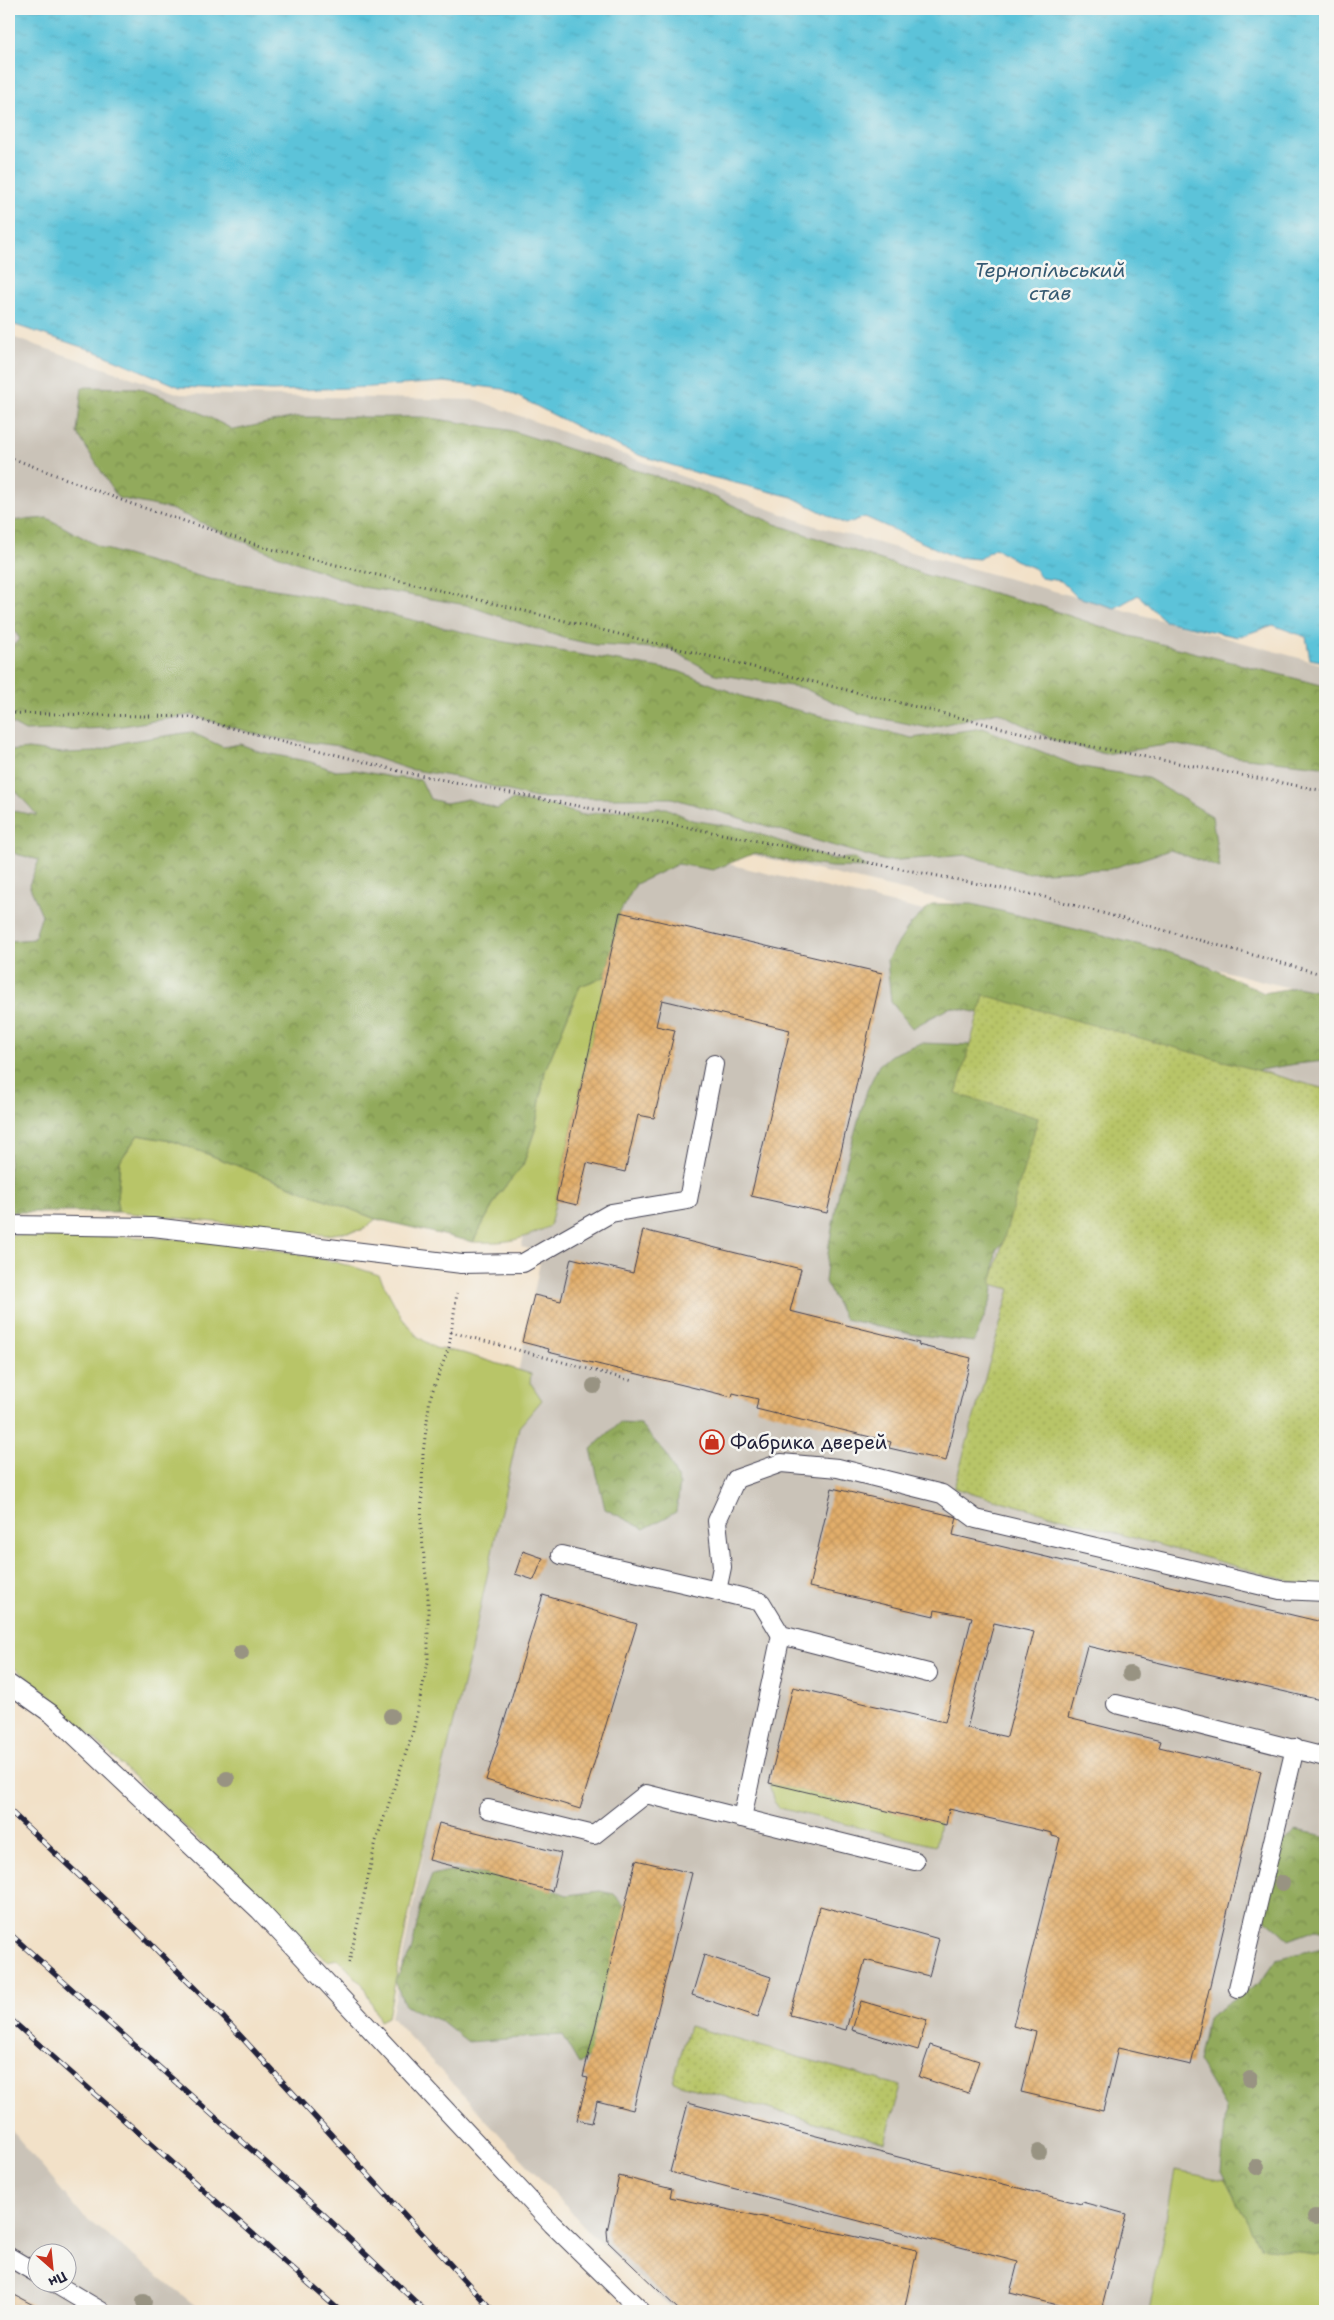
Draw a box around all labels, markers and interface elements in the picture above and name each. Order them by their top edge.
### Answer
water label: Тернопільський став [974,257,1126,306]
shop icon: Фабрика дверей [699,1429,725,1455]
place label: Фабрика дверей [730,1430,887,1455]
north arrow [28,2242,78,2292]
text: Пн [46,2267,70,2292]

